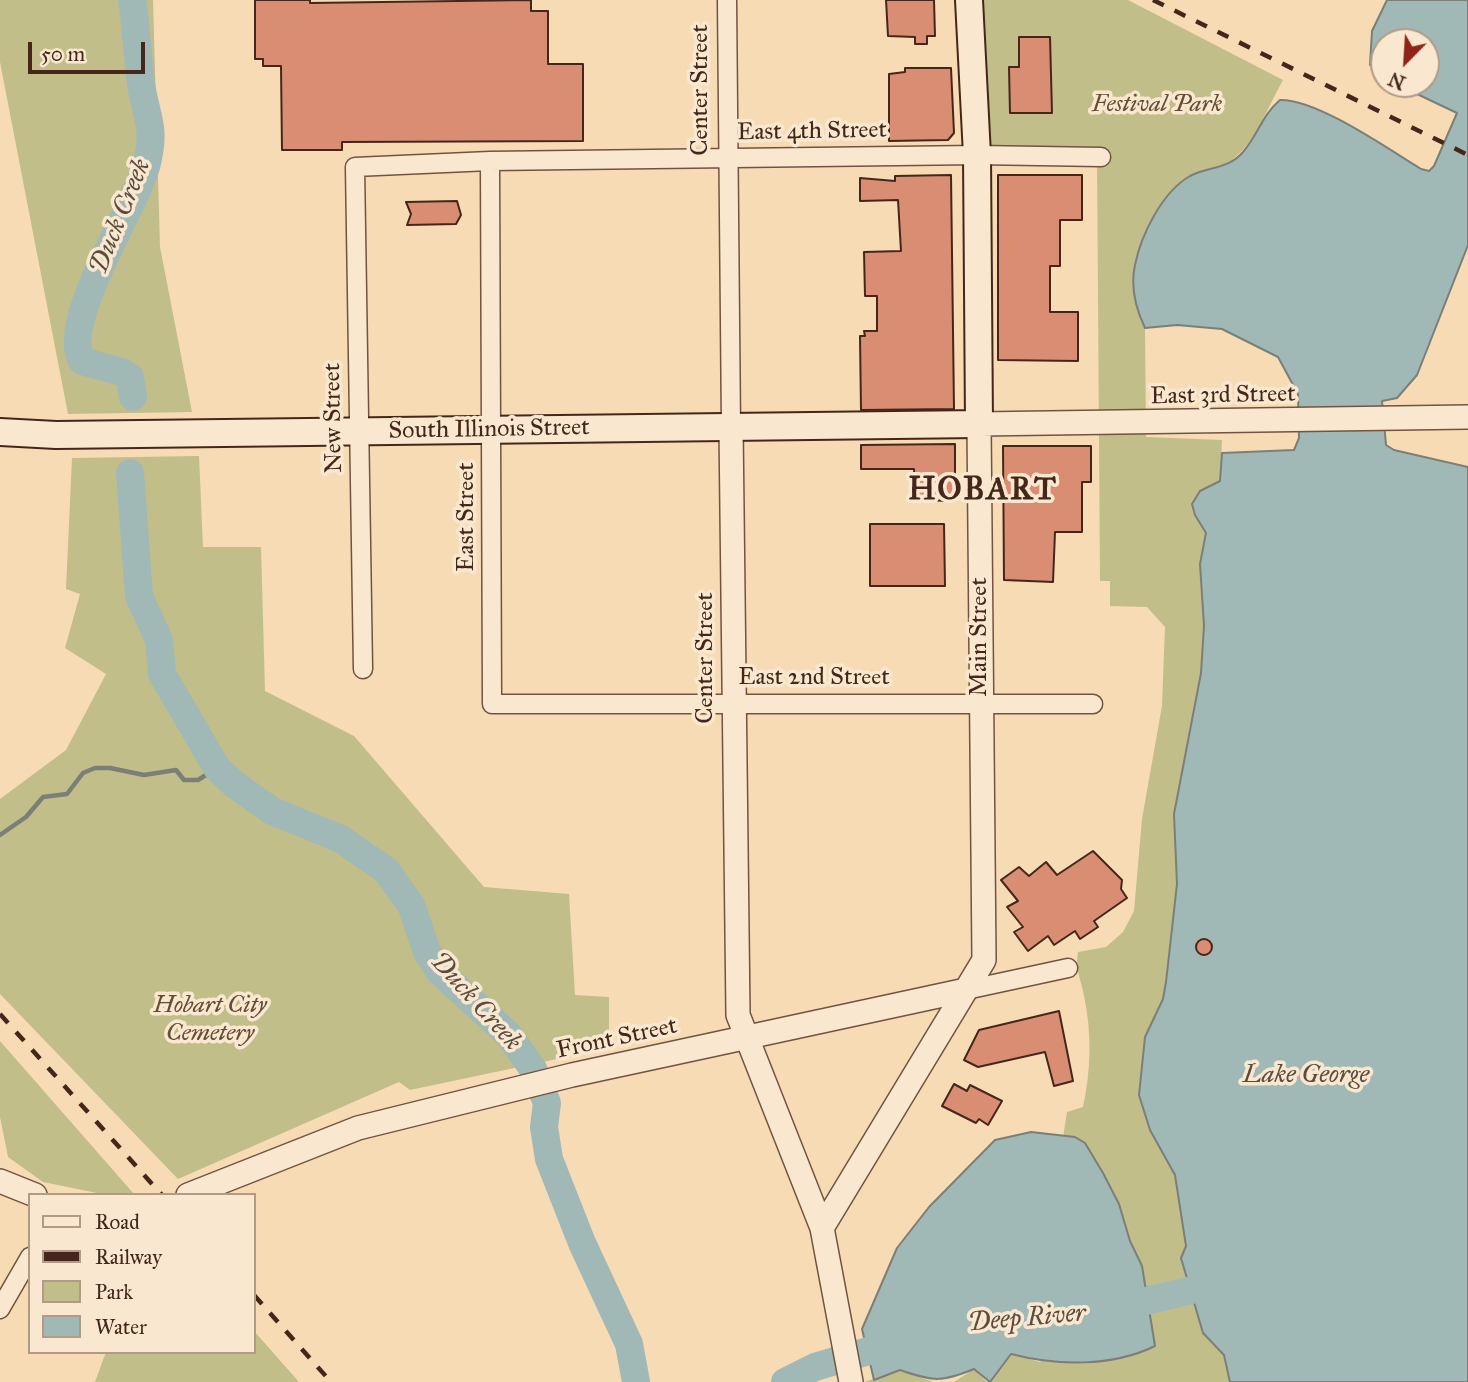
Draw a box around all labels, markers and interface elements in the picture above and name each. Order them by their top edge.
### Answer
street label: Center Street [687,24,715,156]
scale bar [32,28,149,72]
north arrow [1370,28,1440,98]
text: 50 m [41,41,85,67]
text: N [1385,67,1409,95]
park label: Festival Park [1092,91,1222,119]
street label: East 4th Street [737,116,887,148]
water label: Duck Creek [84,155,158,279]
street label: New Street [319,363,349,473]
street label: East 3rd Street [1150,380,1296,412]
street label: South Illinois Street [388,414,590,446]
street label: East Street [453,462,481,572]
district label: HOBART [909,472,1057,510]
street label: Main Street [966,577,994,697]
street label: Center Street [692,592,720,724]
street label: East 2nd Street [738,664,890,692]
water label: Duck Creek [423,946,527,1058]
park label: Hobart City Cemetery [153,992,267,1048]
street label: Front Street [554,1012,680,1066]
water label: Lake George [1243,1060,1369,1092]
legend [28,1193,256,1354]
text: Road [95,1209,140,1235]
text: Railway [95,1244,162,1270]
text: Park [95,1279,133,1305]
water label: Deep River [967,1298,1087,1340]
text: Water [95,1314,147,1340]

